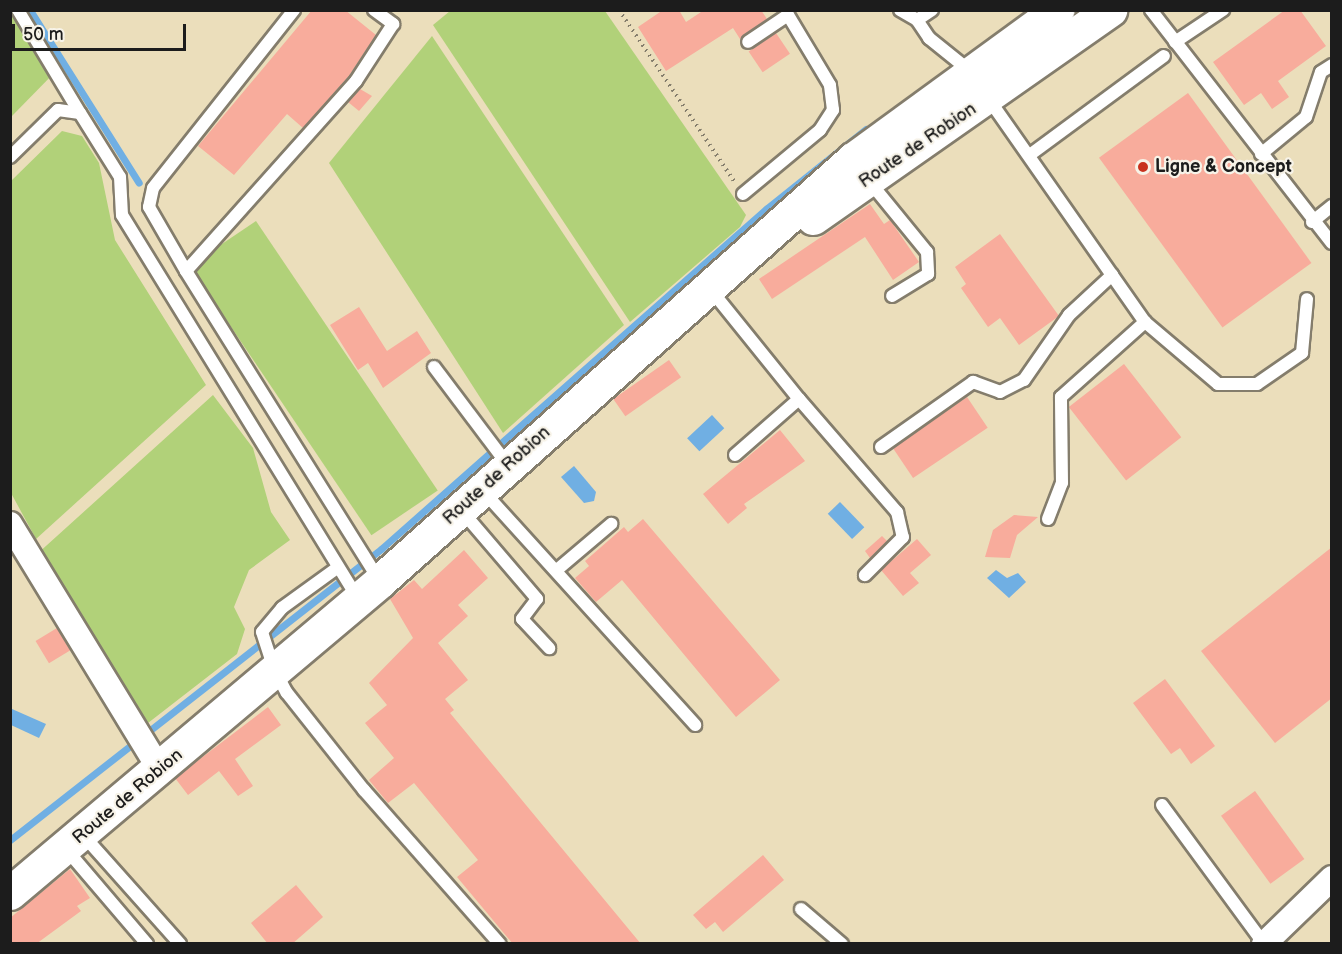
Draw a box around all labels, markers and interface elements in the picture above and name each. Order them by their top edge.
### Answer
scale bar [15,12,189,50]
text: 50 m [23,24,64,45]
street label: Route de Robion [855,99,981,193]
place label: Ligne & Concept [1155,156,1292,178]
marker: Ligne & Concept [1136,160,1150,174]
street label: Route de Robion [439,422,555,530]
street label: Route de Robion [69,745,187,849]

